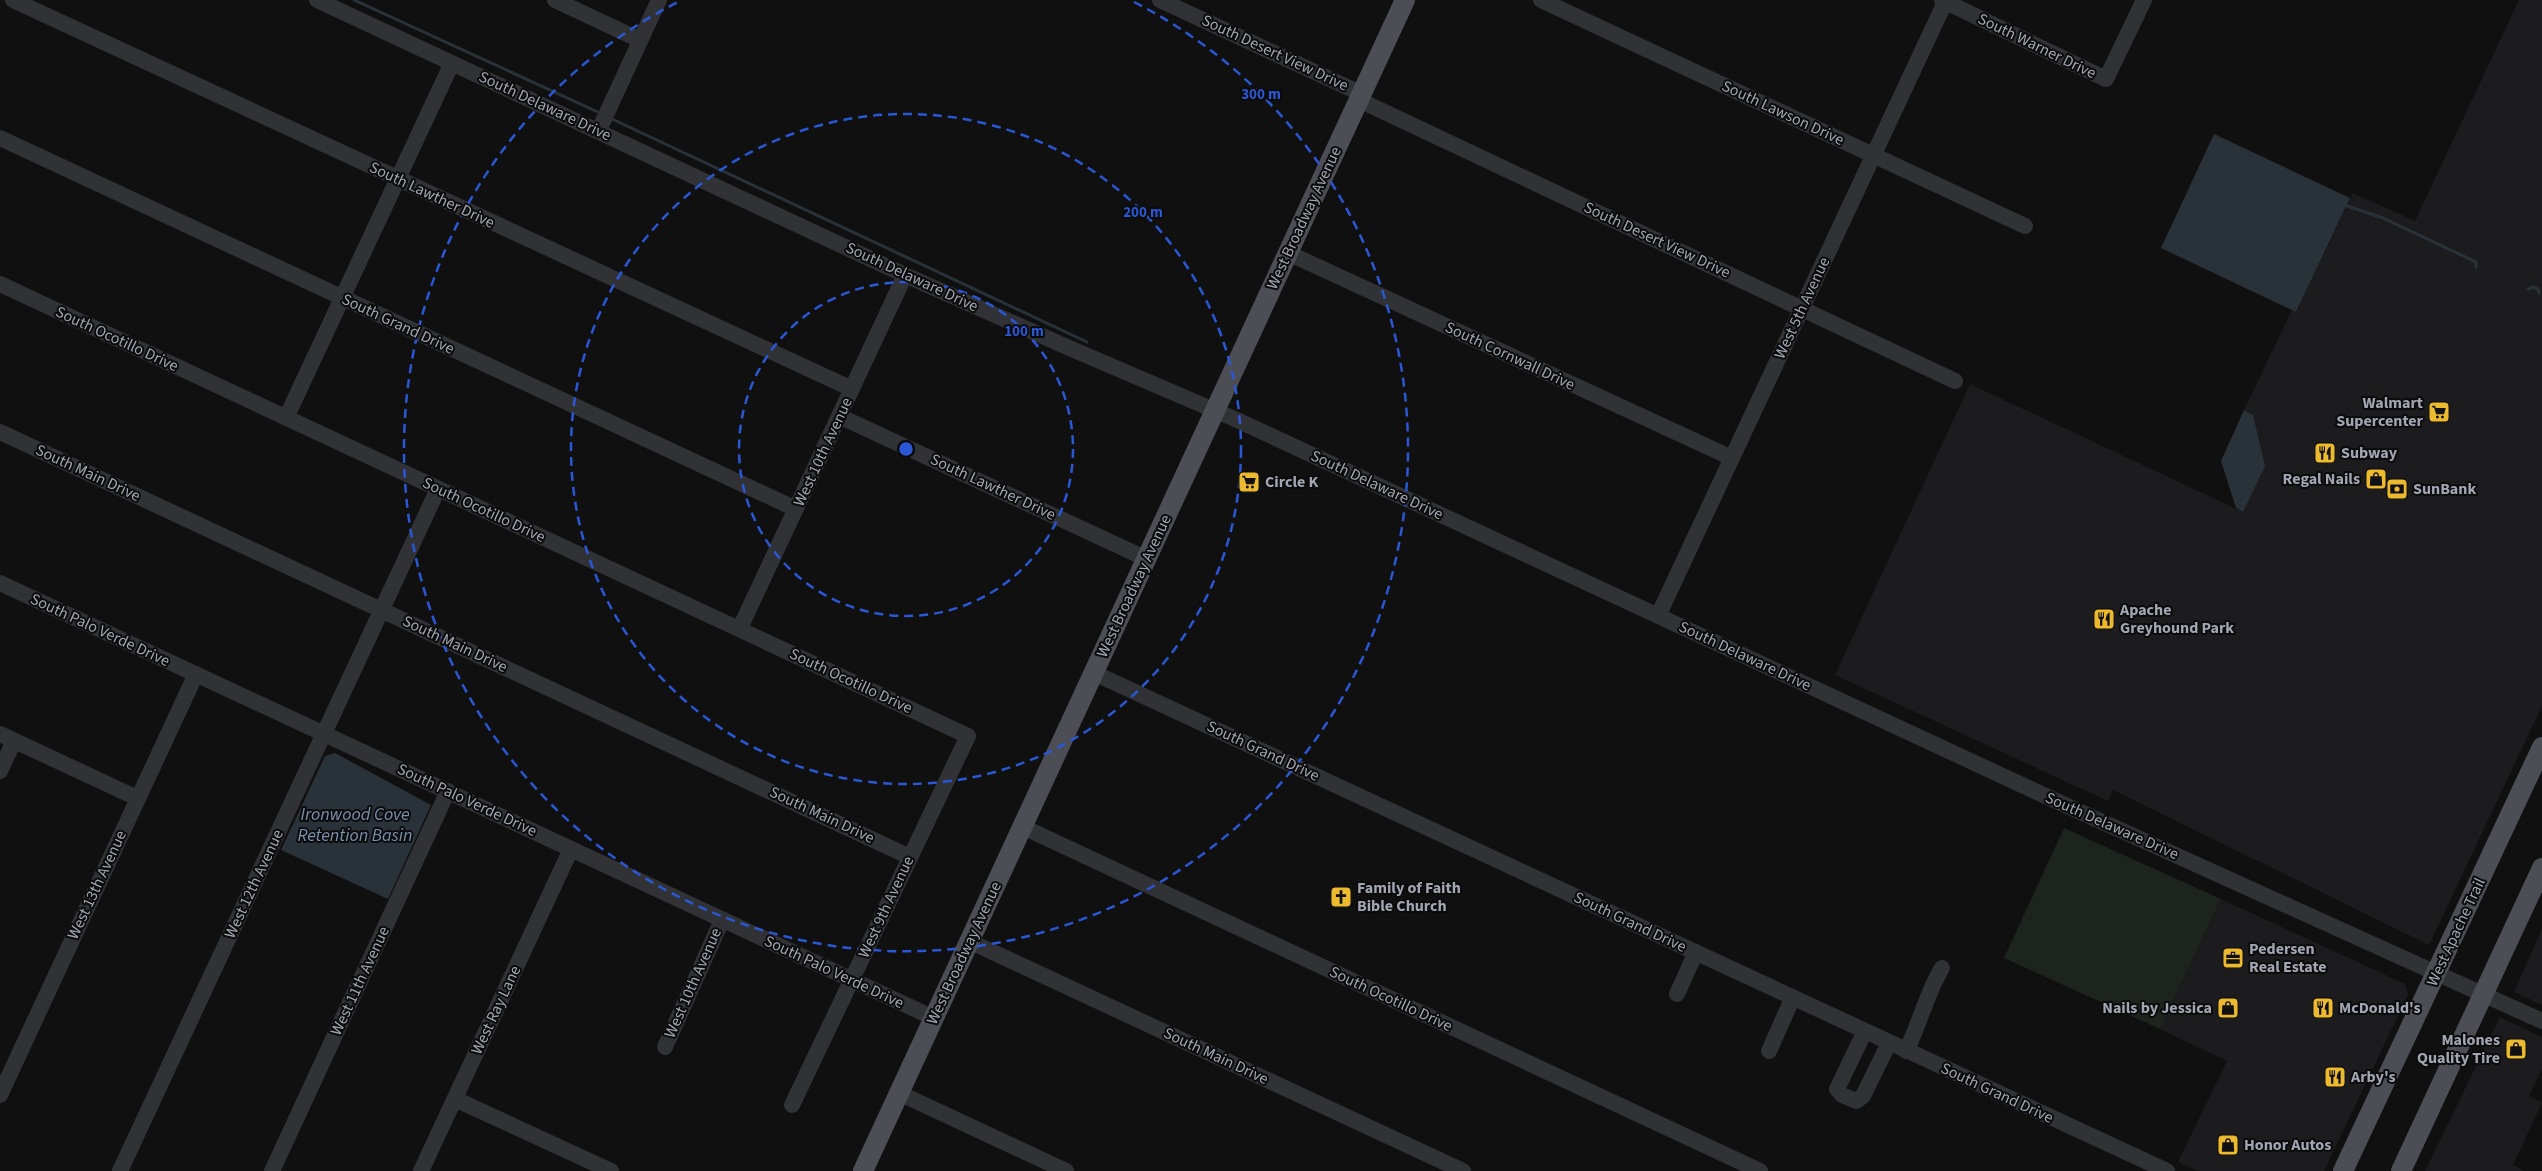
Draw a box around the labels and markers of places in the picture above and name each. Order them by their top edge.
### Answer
place label: Walmart Supercenter [2336,392,2424,432]
supermarket icon: Walmart Supercenter [2427,400,2451,424]
centre of rings [897,440,915,458]
restaurant icon: Subway [2313,441,2337,465]
place label: Subway [2341,442,2398,464]
shop icon: Regal Nails [2364,467,2388,491]
place label: Regal Nails [2283,468,2360,490]
supermarket icon: Circle K [1237,470,1261,494]
place label: Circle K [1265,471,1318,493]
bank icon: SunBank [2385,477,2409,501]
place label: SunBank [2413,478,2476,500]
place label: Apache Greyhound Park [2119,599,2234,639]
restaurant icon: Apache Greyhound Park [2092,607,2116,631]
place label: Family of Faith Bible Church [1357,877,1461,917]
church icon: Family of Faith Bible Church [1329,885,1353,909]
place label: Pedersen Real Estate [2249,938,2327,978]
office icon: Pedersen Real Estate [2221,946,2245,970]
shop icon: Nails by Jessica [2216,996,2240,1020]
restaurant icon: McDonald's [2311,996,2335,1020]
place label: Nails by Jessica [2102,997,2212,1019]
place label: McDonald's [2339,997,2421,1019]
place label: Malones Quality Tire [2417,1029,2500,1069]
shop icon: Malones Quality Tire [2504,1037,2528,1061]
restaurant icon: Arby's [2323,1065,2347,1089]
place label: Arby's [2350,1066,2395,1088]
shop icon: Honor Autos [2216,1133,2240,1157]
place label: Honor Autos [2244,1134,2331,1156]

